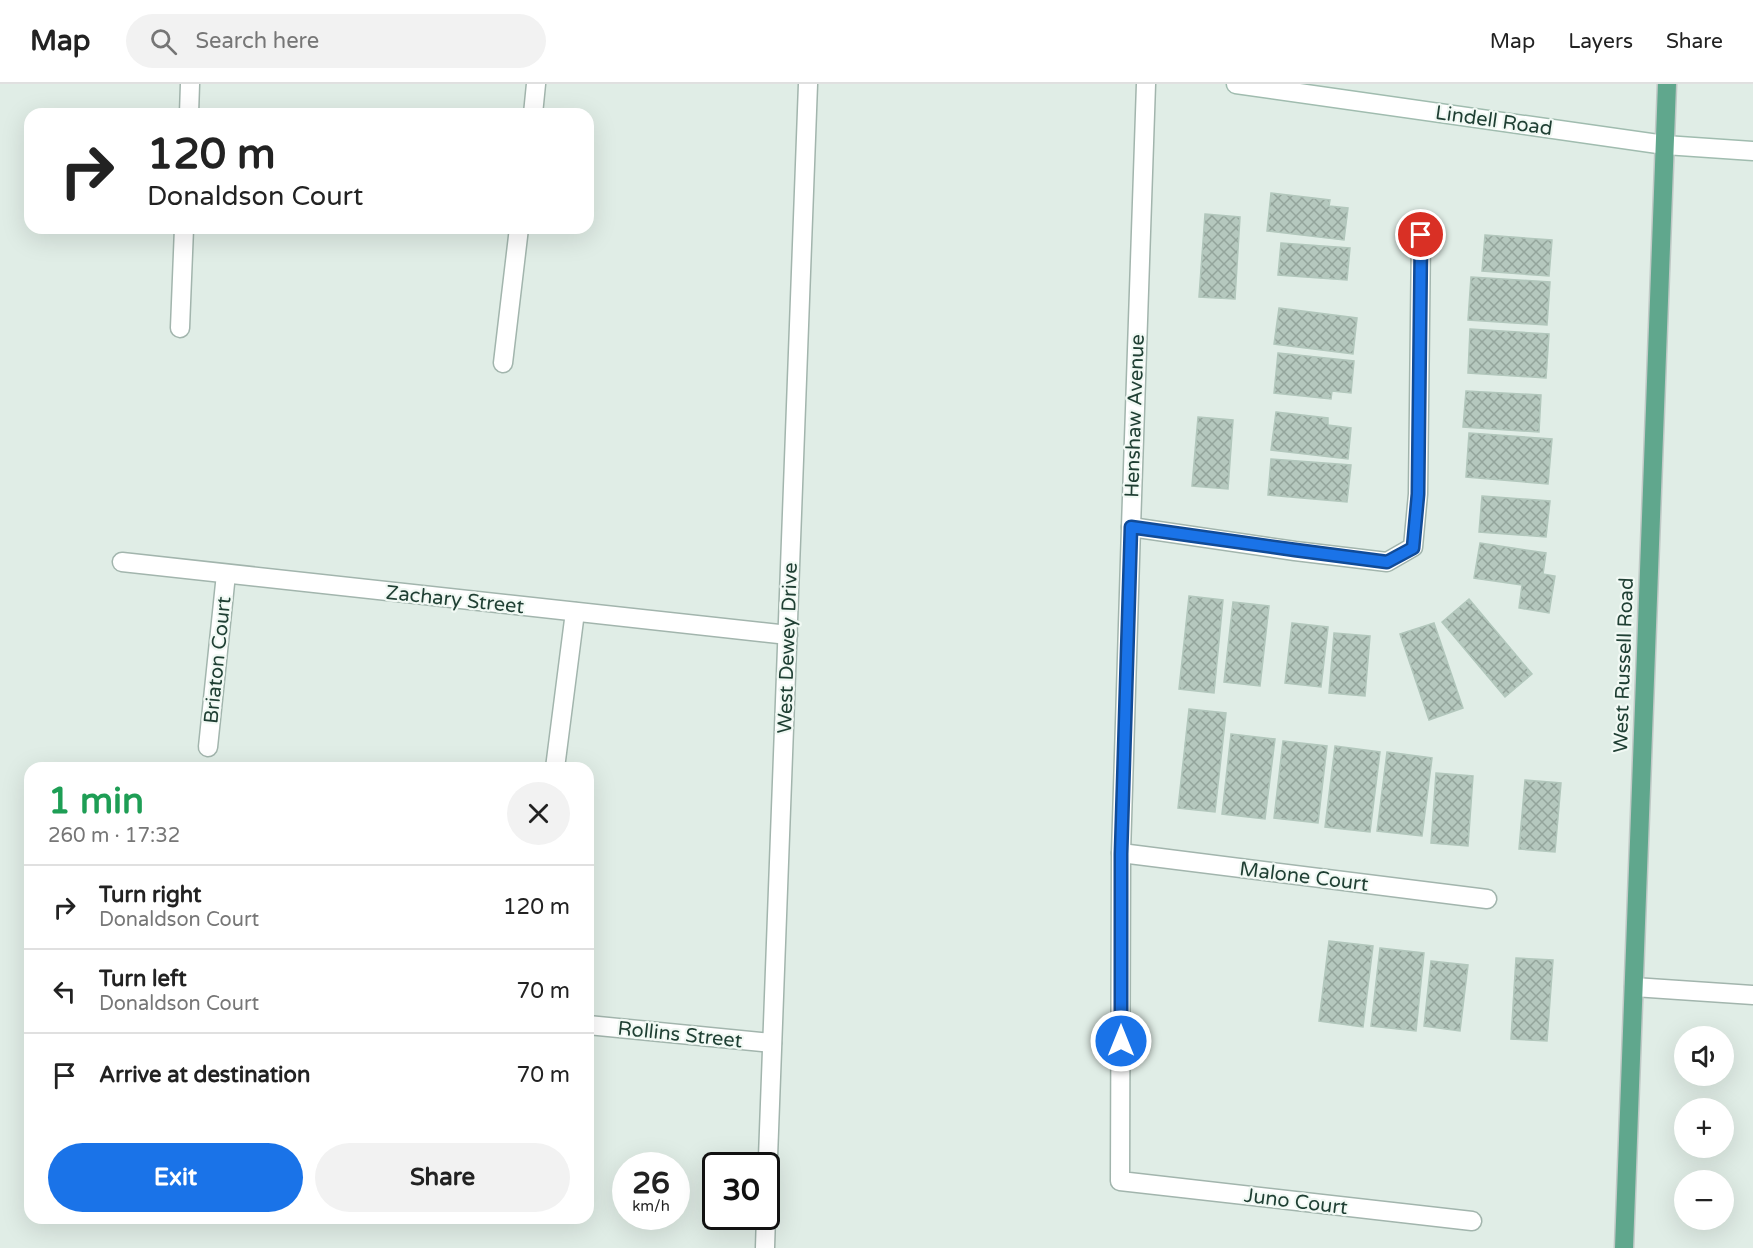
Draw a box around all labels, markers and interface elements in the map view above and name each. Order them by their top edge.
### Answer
search box [126,14,546,68]
text: Map [30,24,90,58]
icon: search [147,25,180,58]
text: Search here [195,28,319,54]
text: Map [1490,29,1535,54]
text: Layers [1568,29,1633,54]
text: Share [1666,29,1723,54]
street label: Lindell Road [1434,101,1554,141]
text: 120 m [147,129,276,180]
icon: right [48,132,126,210]
text: Donaldson Court [147,180,363,213]
pin [1395,209,1446,260]
icon: arrive [1404,218,1437,251]
street label: Henshaw Avenue [1120,334,1150,498]
street label: West Dewey Drive [773,562,803,734]
street label: West Russell Road [1609,577,1639,753]
street label: Zachary Street [385,581,526,619]
street label: Briaton Court [199,595,237,725]
text: 1 min [48,780,144,823]
button: close [507,782,570,845]
text: 260 m · 17:32 [48,824,180,848]
street label: Malone Court [1238,857,1370,897]
text: Turn right [99,882,201,908]
icon: right [48,891,81,924]
text: 120 m [503,894,570,920]
text: Donaldson Court [99,908,259,932]
text: Turn left [99,966,187,992]
icon: left [48,975,81,1008]
text: 70 m [516,978,570,1004]
text: Donaldson Court [99,992,259,1016]
position arrow [1089,1009,1153,1073]
street label: Rollins Street [616,1017,744,1054]
map controls [1674,1026,1734,1230]
button: sound [1674,1026,1734,1086]
icon: arrive [48,1059,81,1092]
text: Arrive at destination [99,1062,310,1088]
text: 70 m [516,1062,570,1088]
button: + [1674,1098,1734,1158]
button: Exit [48,1143,303,1212]
button: Share [315,1143,570,1212]
speed limit sign: 30 [702,1152,780,1230]
text: 26 [632,1165,670,1202]
button: − [1674,1170,1734,1230]
street label: Juno Court [1243,1184,1349,1220]
text: km/h [632,1197,670,1215]

